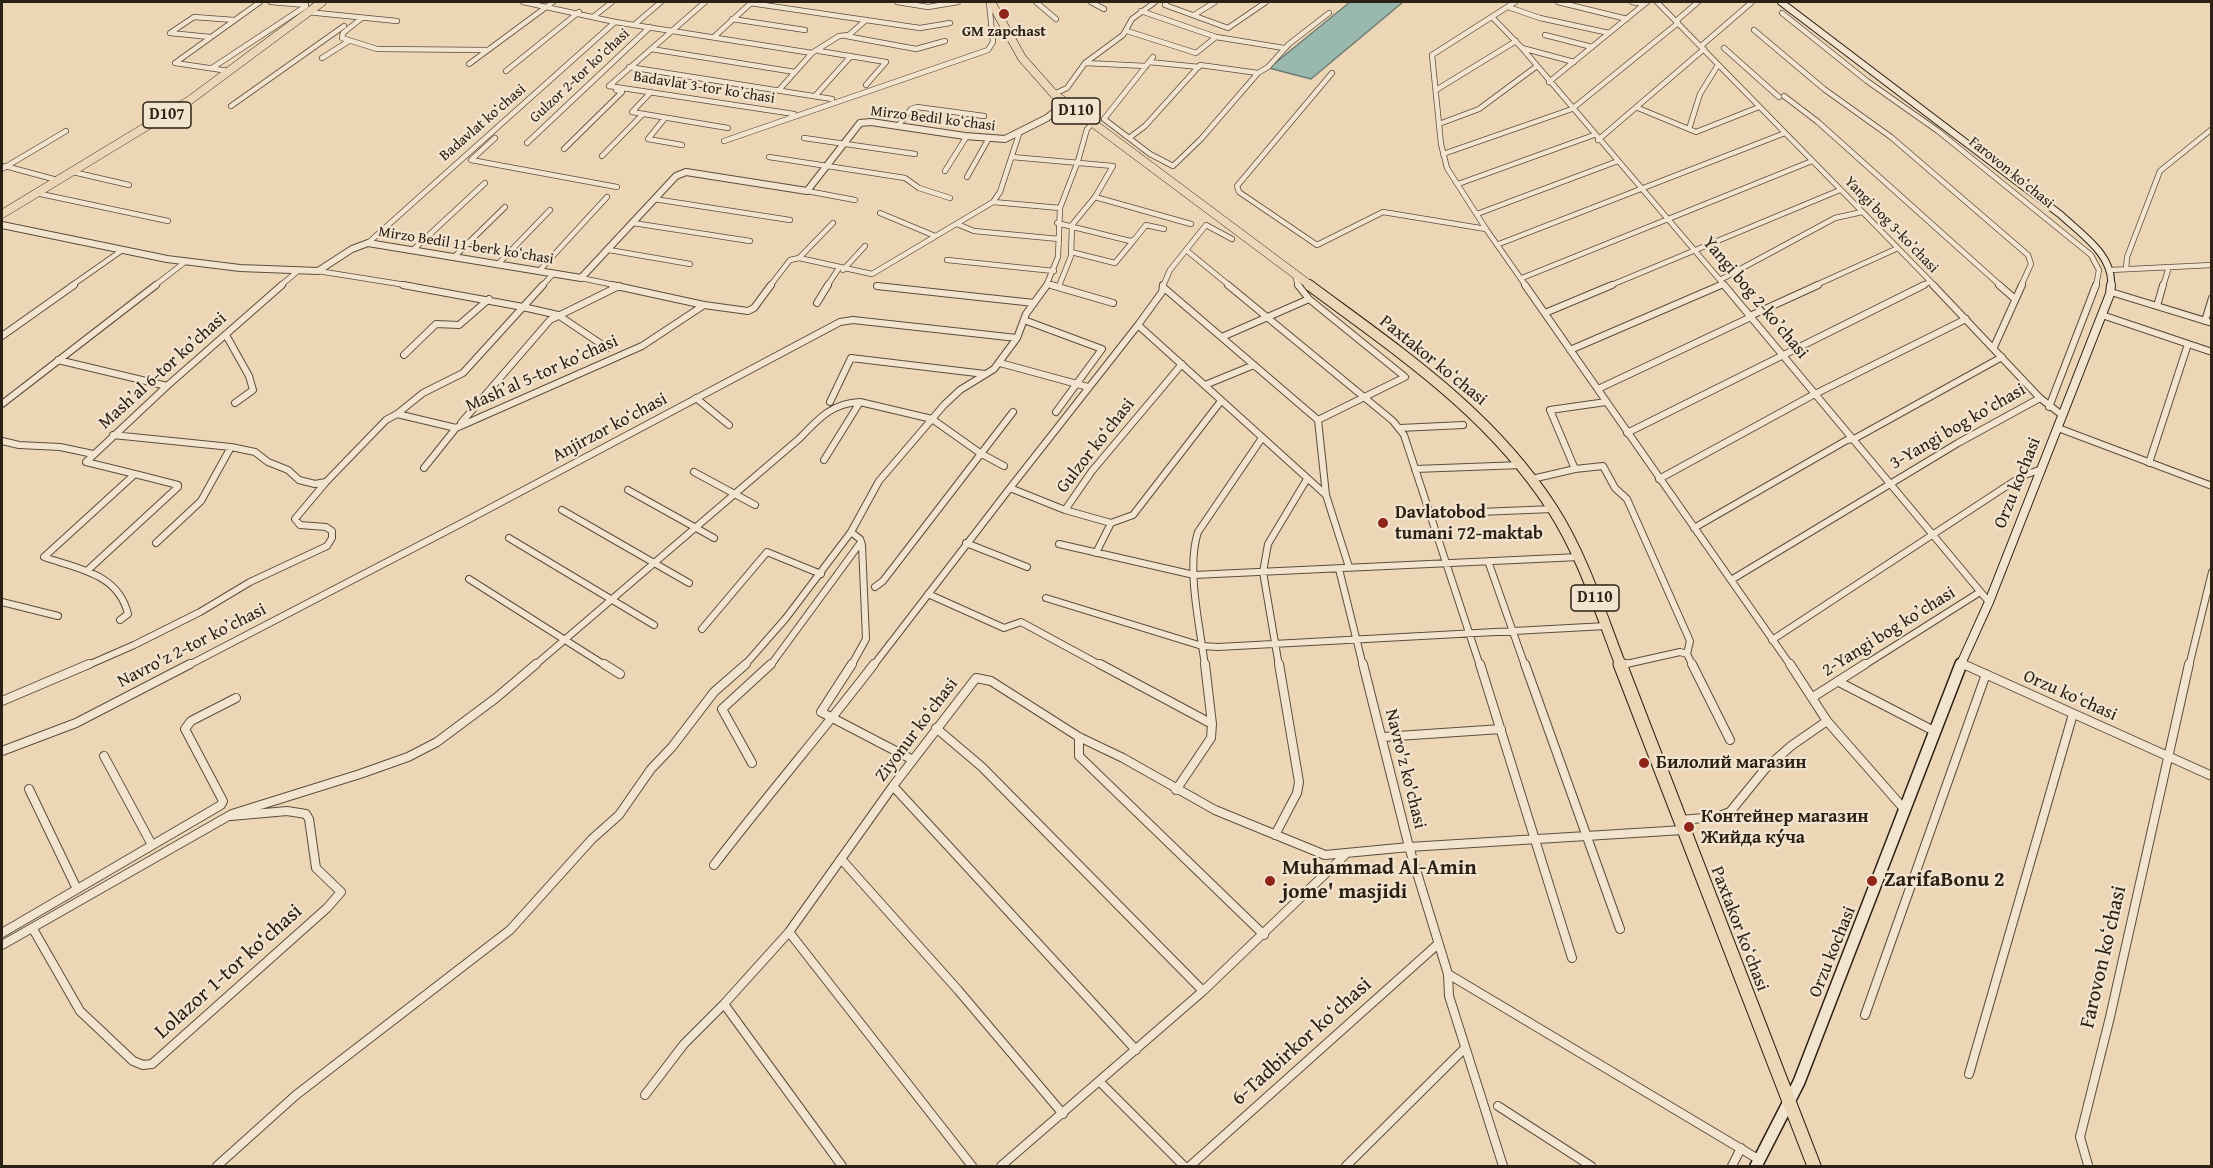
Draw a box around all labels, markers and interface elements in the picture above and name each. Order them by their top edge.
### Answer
marker: GM zapchast [997,7,1011,21]
place label: GM zapchast [962,23,1046,41]
street label: Gulzor 2-tor koʼchasi [526,25,634,127]
street label: Badavlat 3-tor koʼchasi [632,68,776,108]
street label: Badavlat koʻchasi [436,81,530,165]
road number: D110 [1052,98,1100,124]
road number: D107 [143,102,191,128]
street label: Mirzo Bedil koʻchasi [869,102,997,136]
street label: Farovon koʻchasi [1965,133,2057,213]
street label: Yangi bog 3-koʼchasi [1840,173,1942,277]
street label: Mirzo Bedil 11-berk koʻchasi [377,223,555,269]
street label: Yangi bog 2-koʼchasi [1697,232,1813,364]
street label: Mashʼal 6-tor koʼchasi [95,308,231,434]
street label: Paxtakor koʻchasi [1375,311,1491,411]
street label: Mashʼal 5-tor koʼchasi [462,331,622,417]
street label: 3-Yangi bog koʼchasi [1886,379,2030,475]
street label: Anjirzor koʻchasi [549,389,671,467]
street label: Gulzor koʻchasi [1052,394,1140,498]
street label: Orzu kochasi [1990,434,2046,532]
place label: Davlatobod tumani 72-maktab [1395,502,1543,544]
marker: Davlatobod tumani 72-maktab [1376,516,1390,530]
street label: 2-Yangi bog koʼchasi [1818,582,1960,682]
road number: D110 [1571,585,1619,611]
street label: Navro'z 2-tor koʼchasi [114,599,270,693]
street label: Orzu koʻchasi [2020,666,2120,726]
street label: Ziyonur koʻchasi [871,674,963,786]
street label: Navro'z ko'chasi [1380,707,1430,831]
place label: Билолий магазин [1656,752,1807,774]
marker: Билолий магазин [1637,756,1651,770]
place label: Контейнер магазин Жийда ку́ча [1701,806,1868,848]
marker: Контейнер магазин Жийда ку́ча [1682,820,1696,834]
place label: Muhammad Al-Amin jome' masjidi [1282,856,1477,906]
street label: Paxtakor koʻchasi [1705,863,1773,995]
place label: ZarifaBonu 2 [1884,868,2005,894]
marker: Muhammad Al-Amin jome' masjidi [1263,874,1277,888]
marker: ZarifaBonu 2 [1865,874,1879,888]
street label: Farovon koʻchasi [2075,883,2133,1031]
street label: Lolazor 1-tor ko‘chasi [150,899,308,1045]
street label: Orzu kochasi [1805,903,1861,1001]
street label: 6-Tadbirkor koʻchasi [1227,973,1377,1111]

